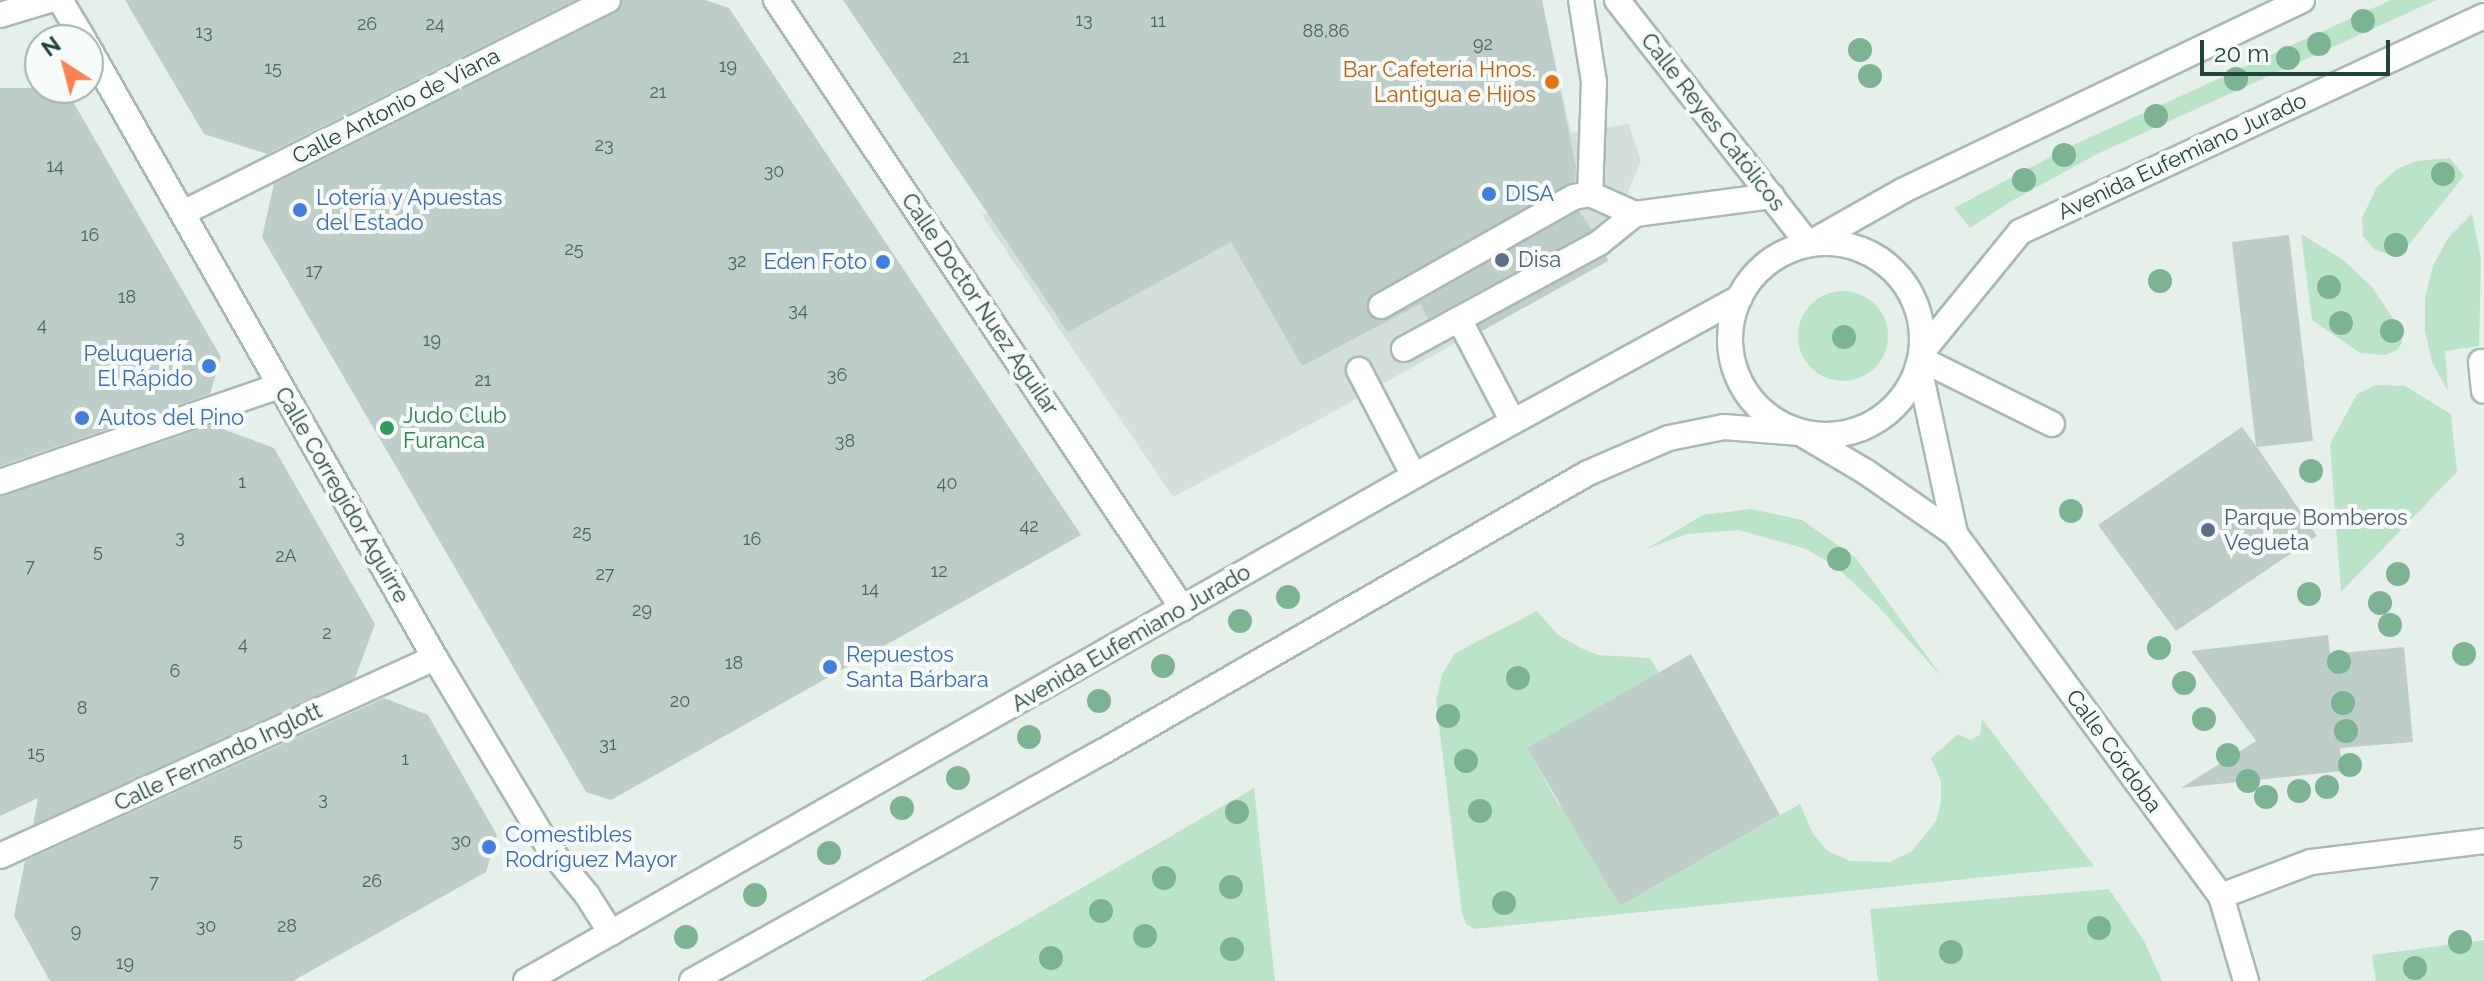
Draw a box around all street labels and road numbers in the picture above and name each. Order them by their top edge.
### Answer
street label: Calle Reyes Católicos [1635,28,1791,216]
street label: Calle Antonio de Viana [287,42,505,170]
street label: Avenida Eufemiano Jurado [2053,87,2311,225]
street label: Calle Doctor Nuez Aguilar [896,188,1064,420]
street label: Calle Corregidor Aguirre [269,382,415,608]
street label: Avenida Eufemiano Jurado [1007,559,1255,717]
street label: Calle Córdoba [2061,684,2167,818]
street label: Calle Fernando Inglott [110,697,326,817]

